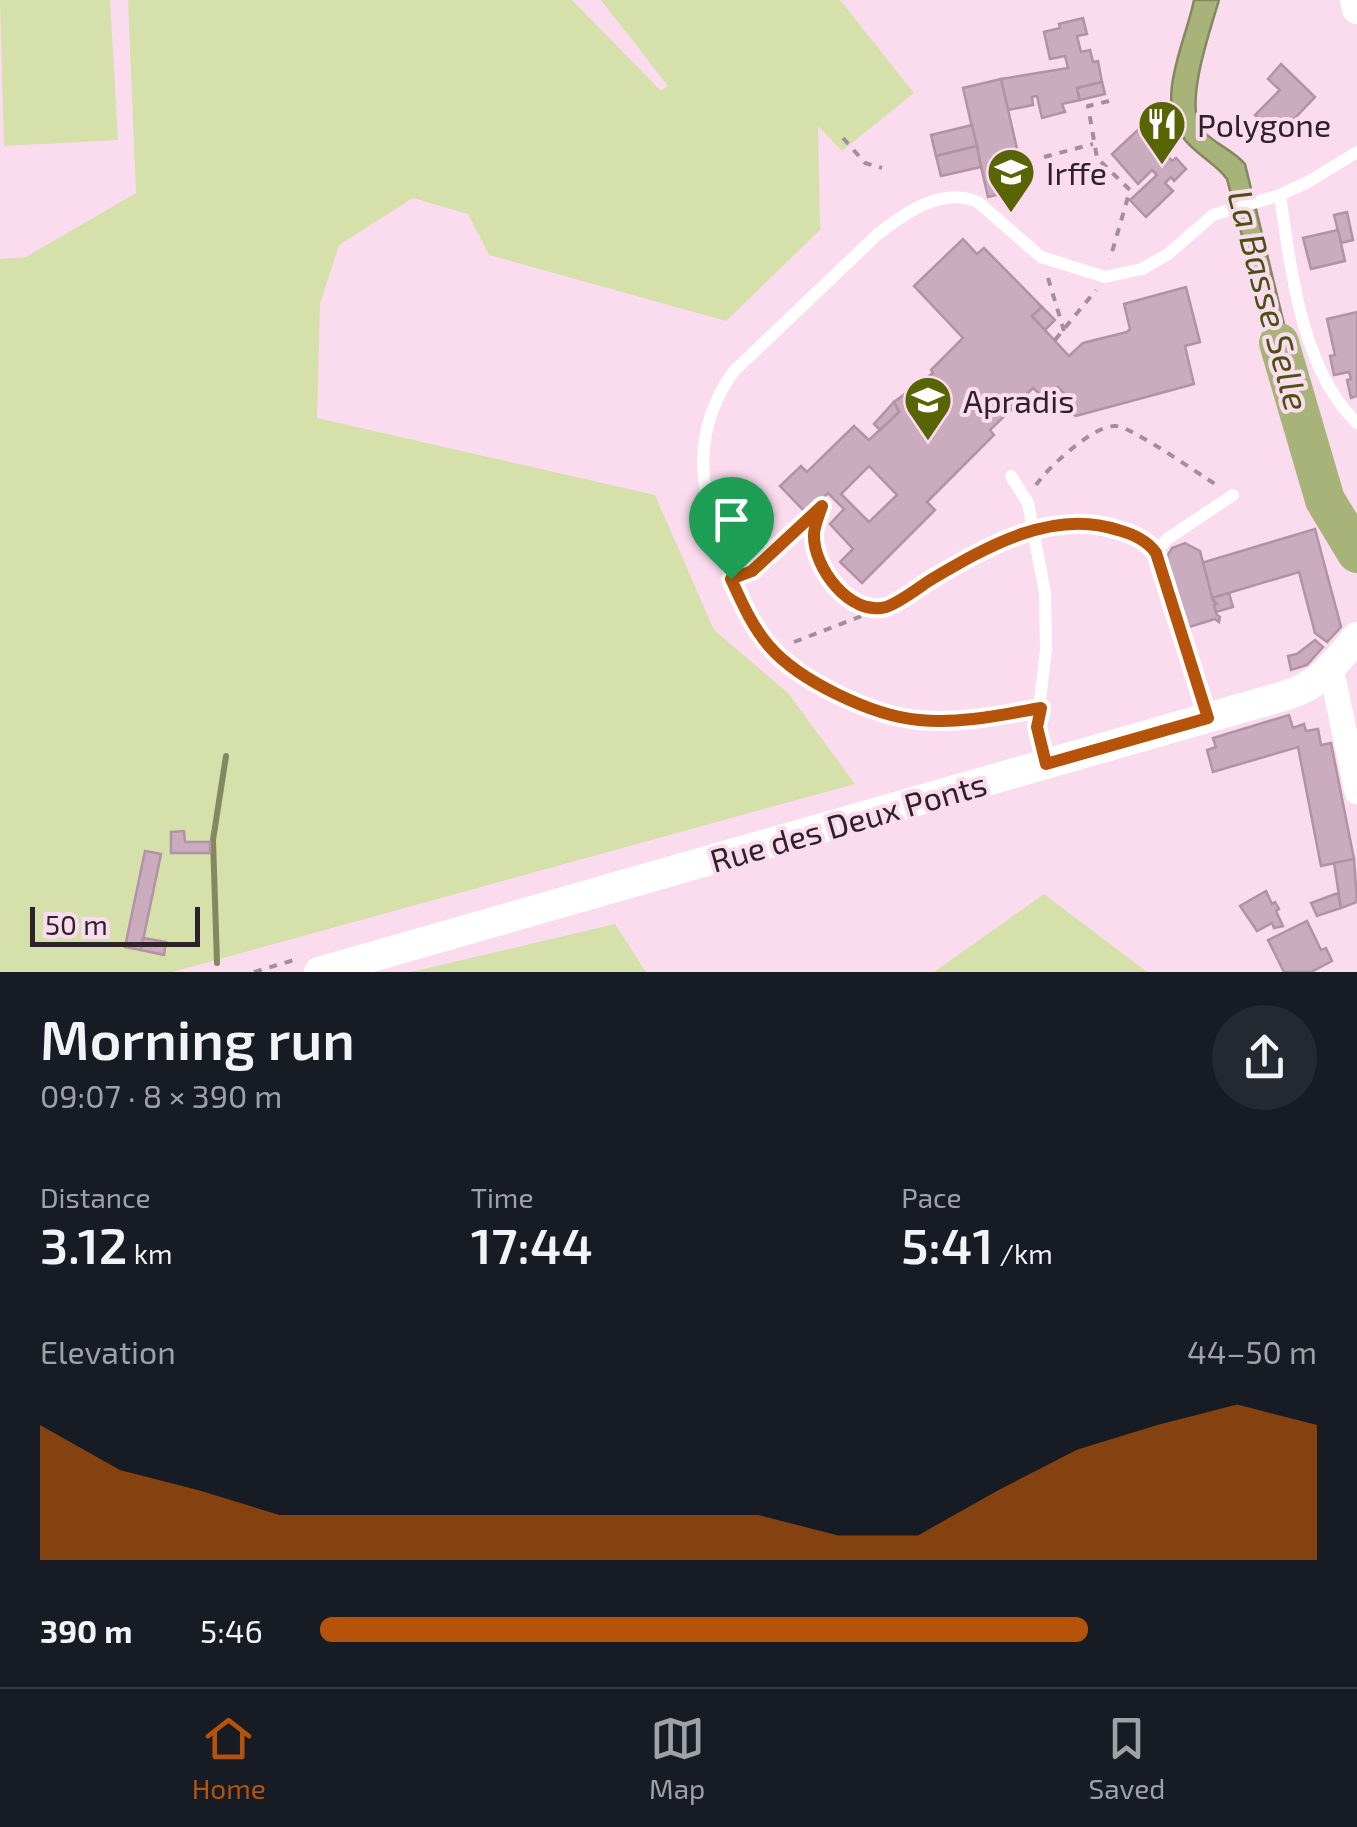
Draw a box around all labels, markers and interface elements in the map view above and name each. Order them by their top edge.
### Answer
restaurant icon: Polygone [1136,98,1188,166]
place label: Polygone [1197,105,1331,143]
school or university icon: Irffe [985,146,1037,214]
place label: Irffe [1046,153,1107,191]
water label: La Basse Selle [1220,185,1320,415]
school or university icon: Apradis [902,374,954,442]
place label: Apradis [963,381,1074,419]
pin [689,477,774,580]
icon: arrive [704,492,759,547]
street label: Rue des Deux Ponts [705,763,991,879]
scale bar [30,902,200,946]
text: 50 m [45,907,108,941]
text: Morning run [40,1005,355,1071]
button: share [1212,1005,1317,1110]
text: 09:07 · 8 × 390 m [40,1076,282,1114]
text: Distance [40,1180,151,1214]
text: Time [471,1180,533,1214]
text: Pace [901,1180,962,1214]
text: 3.12 [40,1214,127,1274]
text: 17:44 [471,1214,593,1274]
text: 5:41 [901,1214,993,1274]
text: km [127,1236,172,1270]
text: /km [993,1236,1053,1270]
text: Elevation [40,1332,176,1370]
text: 44–50 m [1187,1332,1317,1370]
text: 390 m [40,1611,132,1649]
text: 5:46 [200,1611,263,1649]
tab: Home [192,1711,266,1805]
tab: Map [649,1711,705,1805]
tab: Saved [1089,1711,1165,1805]

